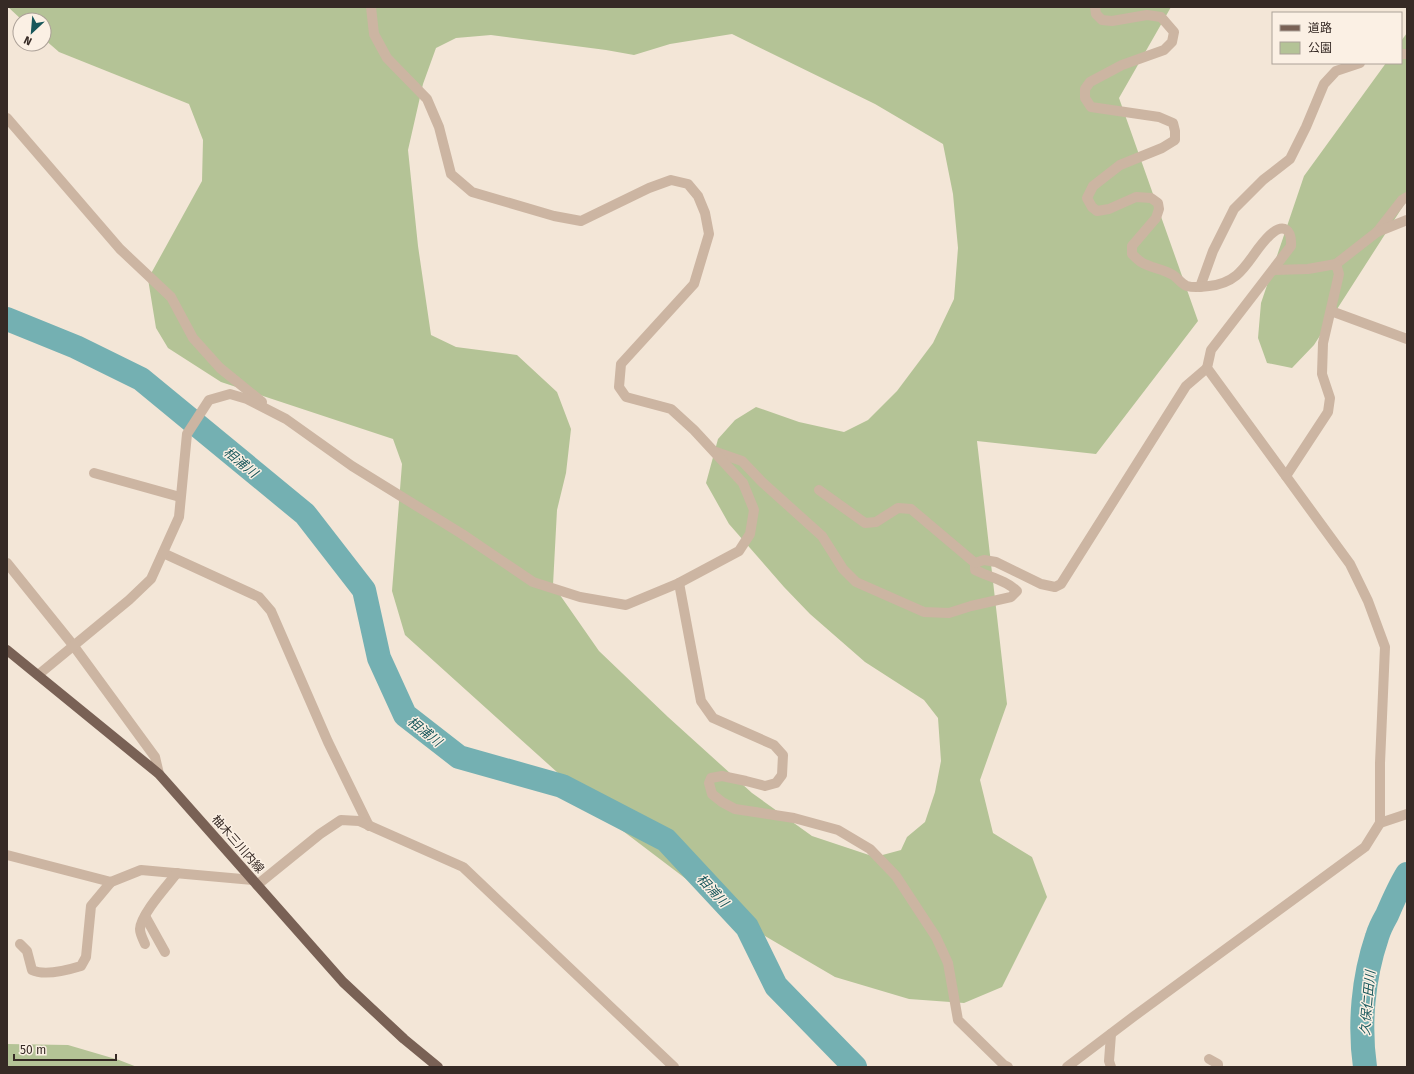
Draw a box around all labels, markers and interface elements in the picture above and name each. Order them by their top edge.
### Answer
north arrow [12,12,52,52]
legend [1272,12,1402,64]
text: 道路 [1308,21,1332,35]
text: N [22,33,34,48]
text: 公園 [1308,41,1332,55]
water label: 相浦川 [221,444,262,482]
water label: 相浦川 [405,713,446,751]
street label: 柚木三川内線 [209,812,267,876]
water label: 相浦川 [694,871,733,911]
water label: 久保仁田川 [1357,968,1378,1036]
scale bar [14,1036,116,1062]
text: 50 m [20,1043,46,1057]

